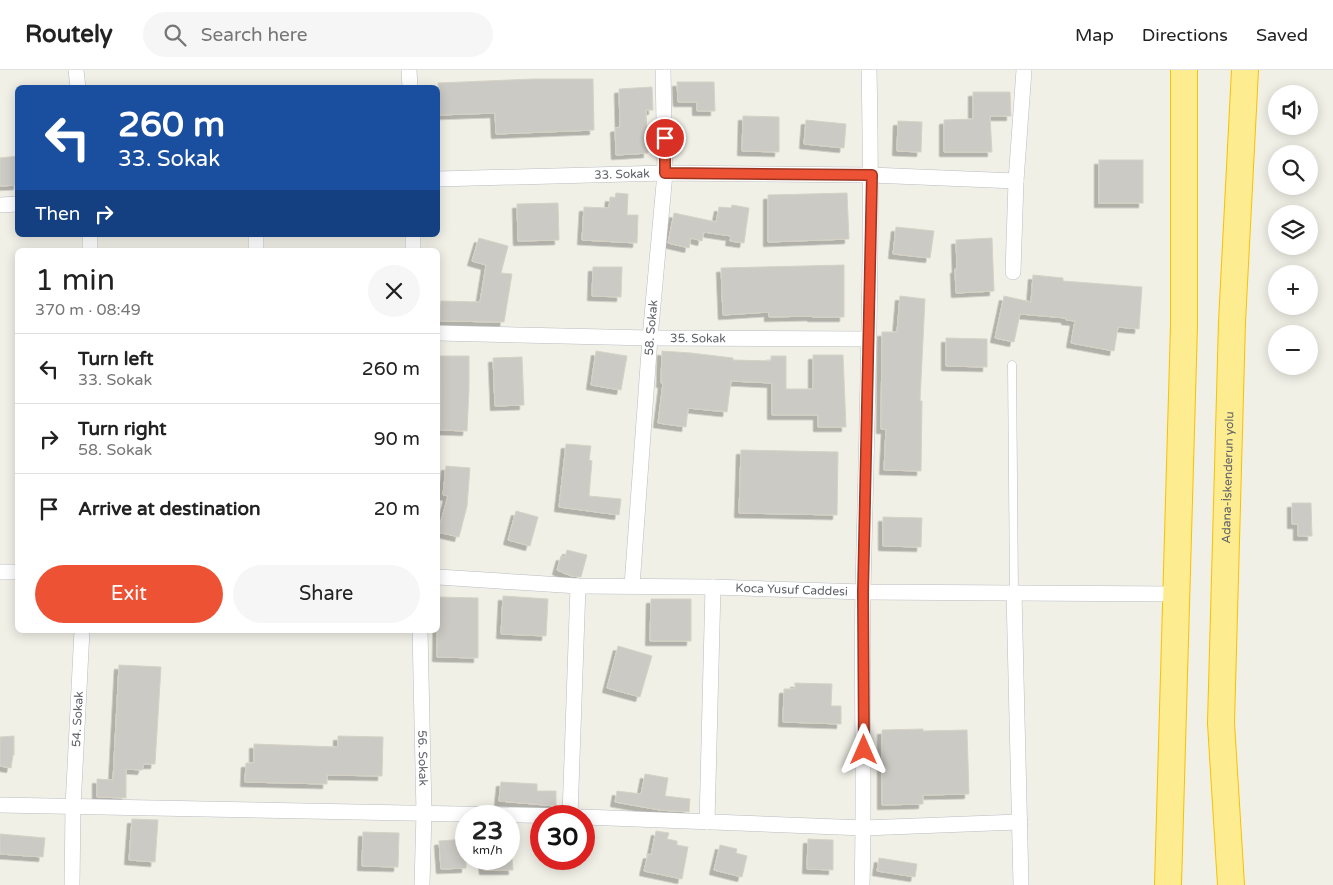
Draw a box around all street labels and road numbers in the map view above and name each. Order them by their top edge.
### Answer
street label: 33. Sokak [594,166,650,182]
street label: 58. Sokak [642,299,660,356]
street label: 35. Sokak [670,331,726,345]
street label: Adana-İskenderun yolu [1219,411,1237,544]
street label: Koca Yusuf Caddesi [735,581,848,598]
street label: 54. Sokak [69,690,86,747]
street label: 56. Sokak [415,730,430,786]

